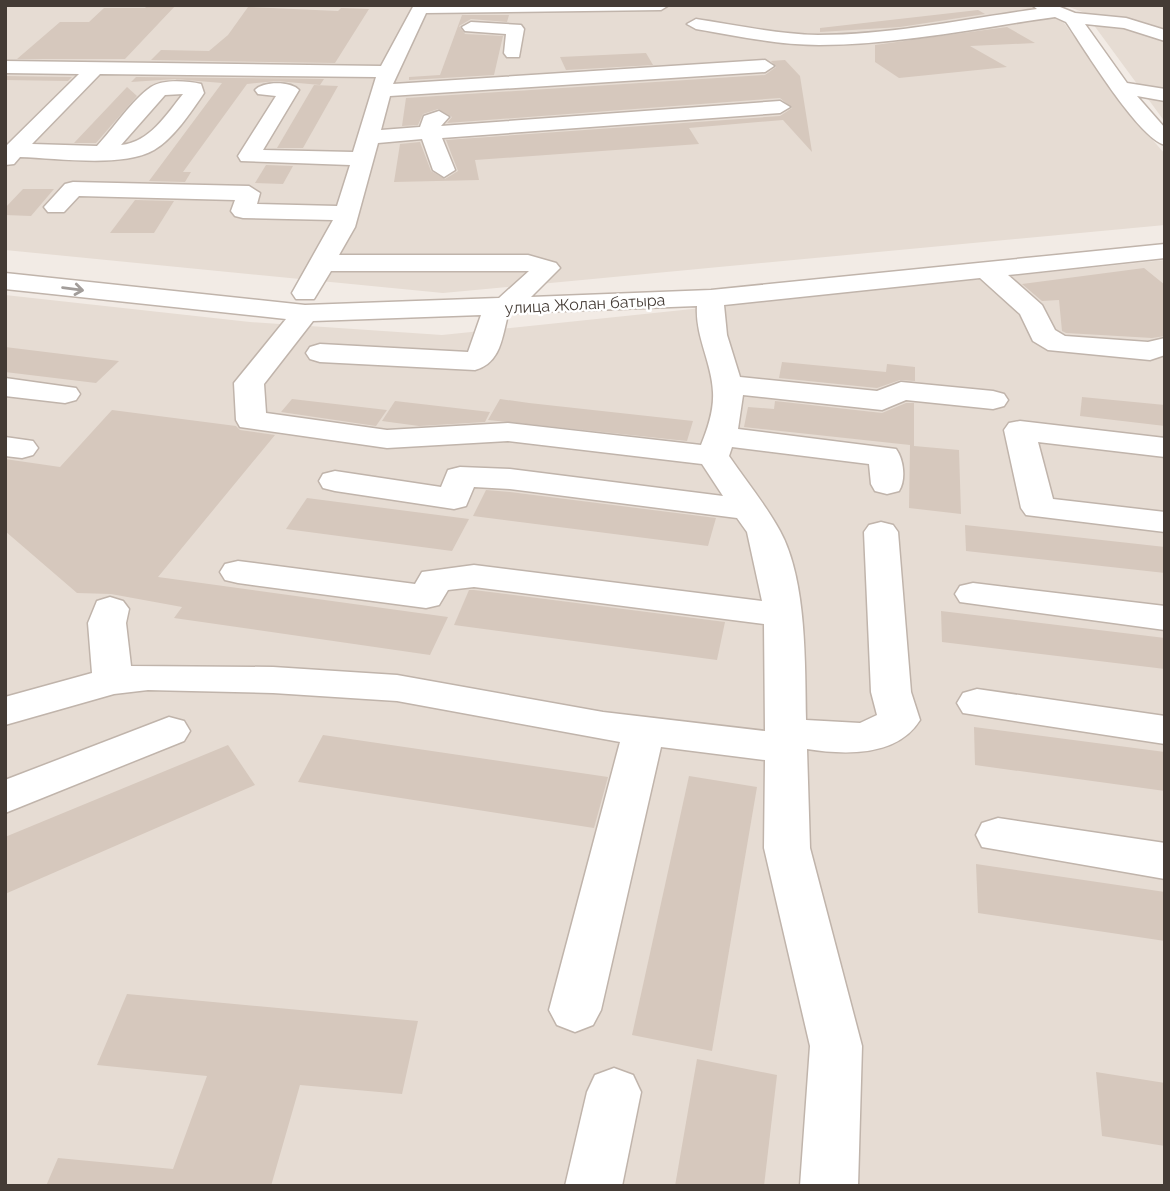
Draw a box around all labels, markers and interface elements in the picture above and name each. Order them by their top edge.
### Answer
one-way arrow [61,282,84,295]
street label: улица Жолан батыра [504,290,666,318]

